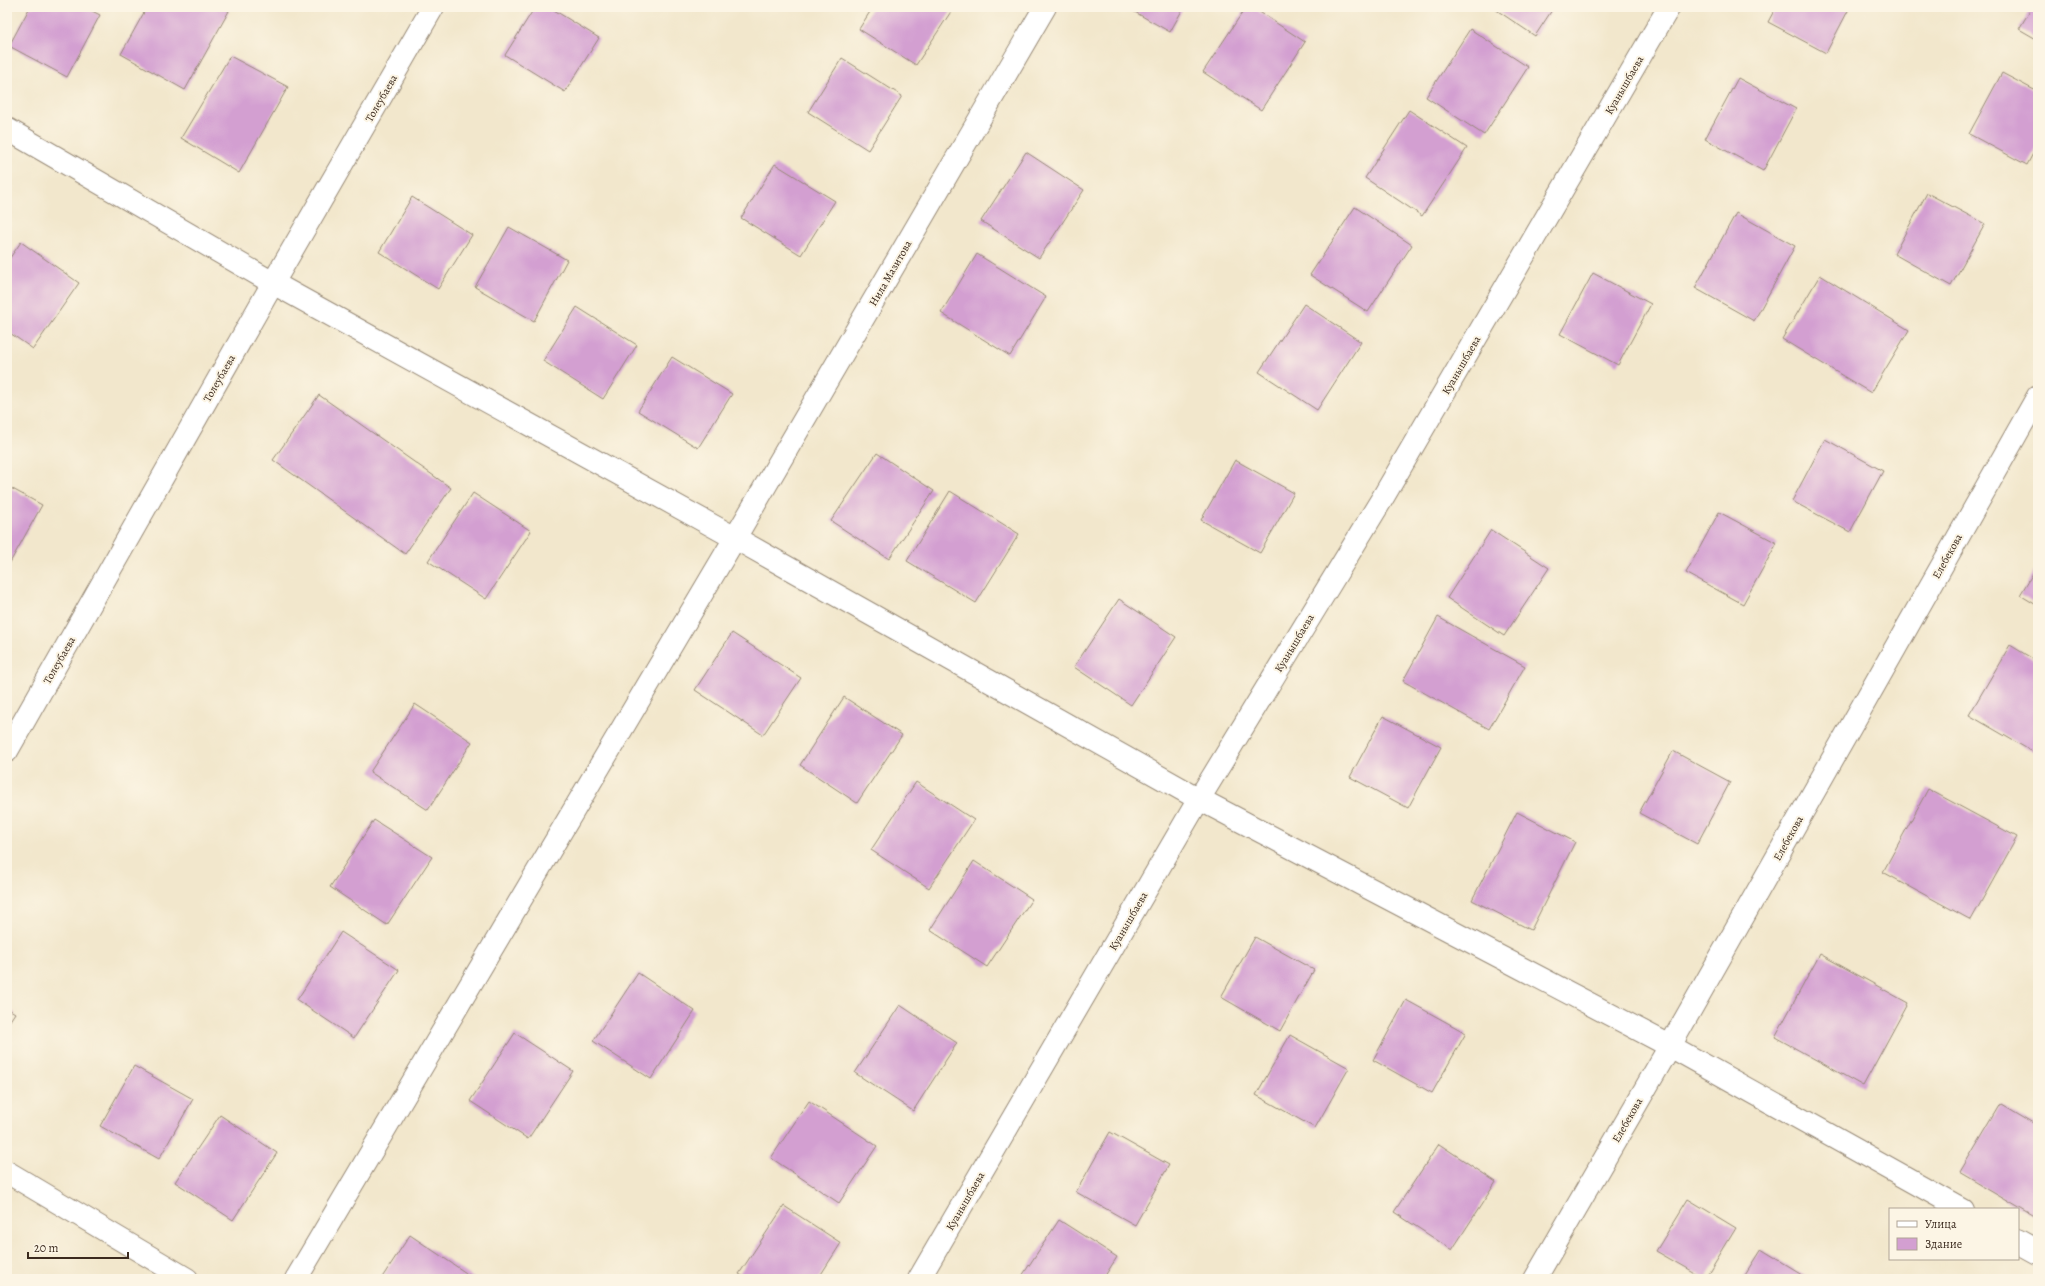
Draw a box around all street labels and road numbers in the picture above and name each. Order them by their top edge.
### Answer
street label: Куанышбаева [1602,52,1648,117]
street label: Толеубаева [362,71,402,125]
street label: Нила Мазитова [866,237,916,309]
street label: Куанышбаева [1439,332,1485,397]
street label: Толеубаева [200,351,240,405]
street label: Елебекова [1929,530,1966,581]
street label: Куанышбаева [1271,611,1318,675]
street label: Толеубаева [40,633,80,687]
street label: Елебекова [1770,812,1807,863]
street label: Куанышбаева [1106,888,1152,953]
street label: Елебекова [1609,1094,1647,1145]
street label: Куанышбаева [943,1168,989,1233]

